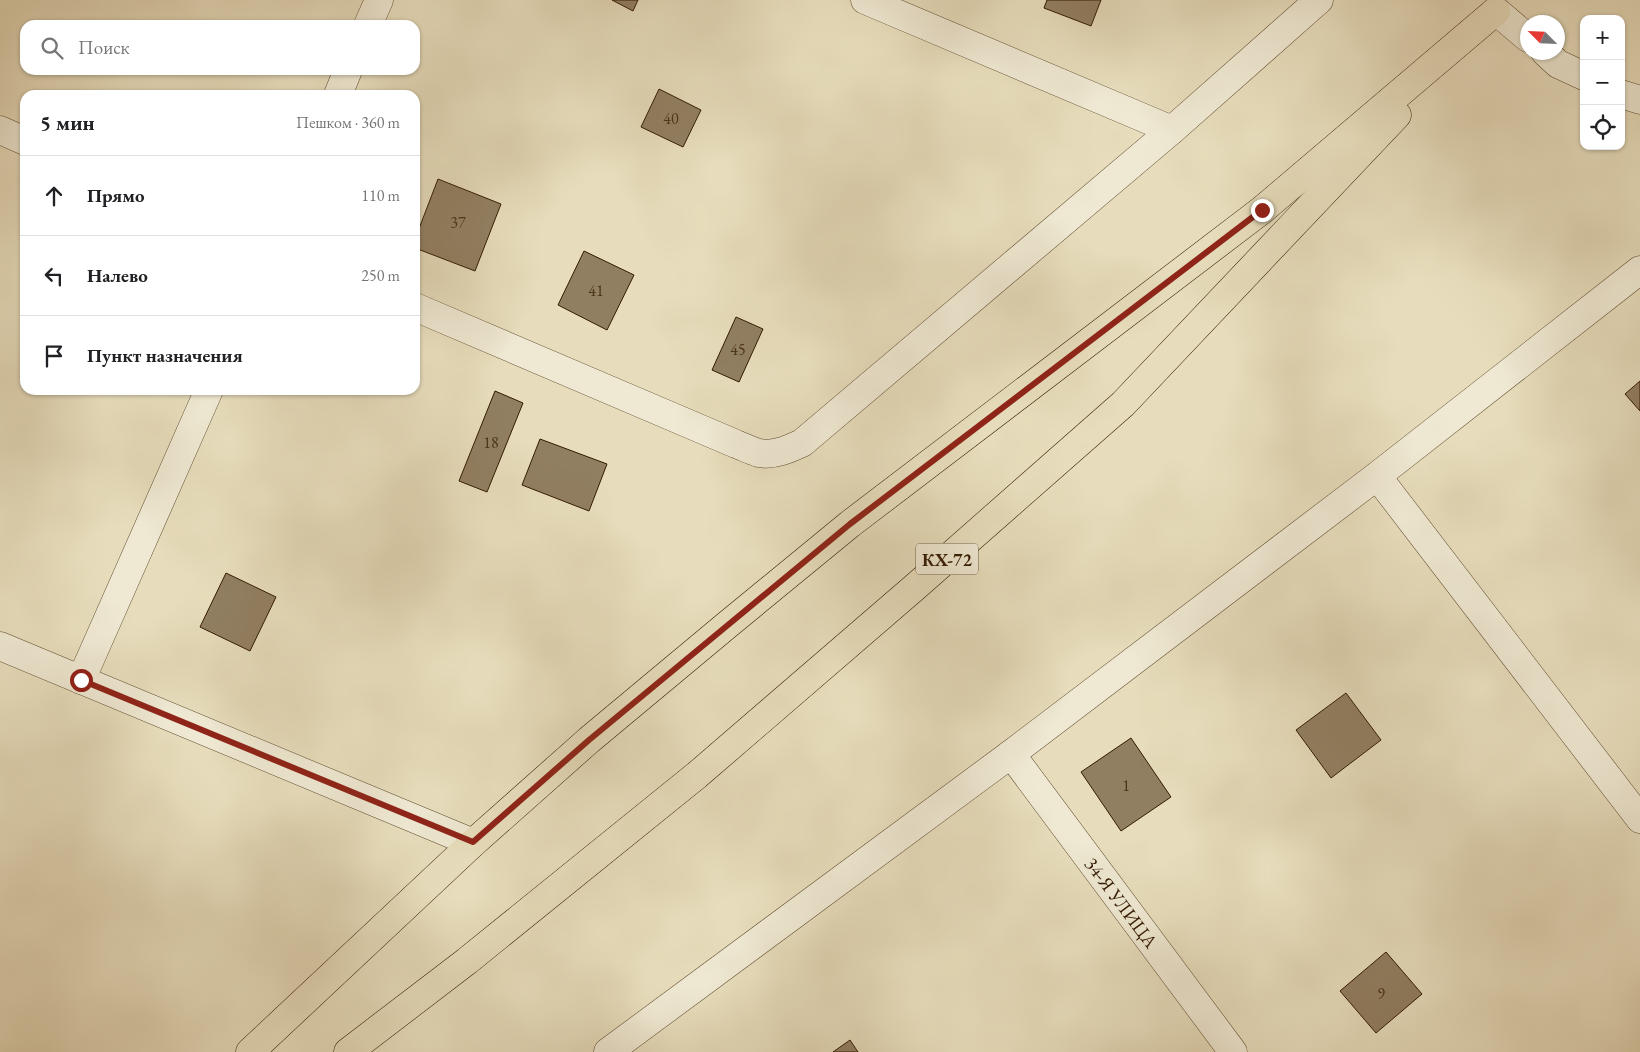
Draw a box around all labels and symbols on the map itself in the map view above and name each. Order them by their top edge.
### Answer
north arrow [1520,15,1565,60]
house number: 40 [663,108,679,129]
route end [1251,199,1274,222]
house number: 37 [450,212,466,233]
house number: 41 [588,280,604,301]
house number: 45 [730,339,746,360]
house number: 18 [483,432,499,453]
road number: КХ-72 [916,544,978,574]
route start [70,669,93,692]
house number: 1 [1122,775,1130,796]
street label: 34-Я УЛИЦА [1079,852,1164,954]
house number: 9 [1377,983,1385,1004]

